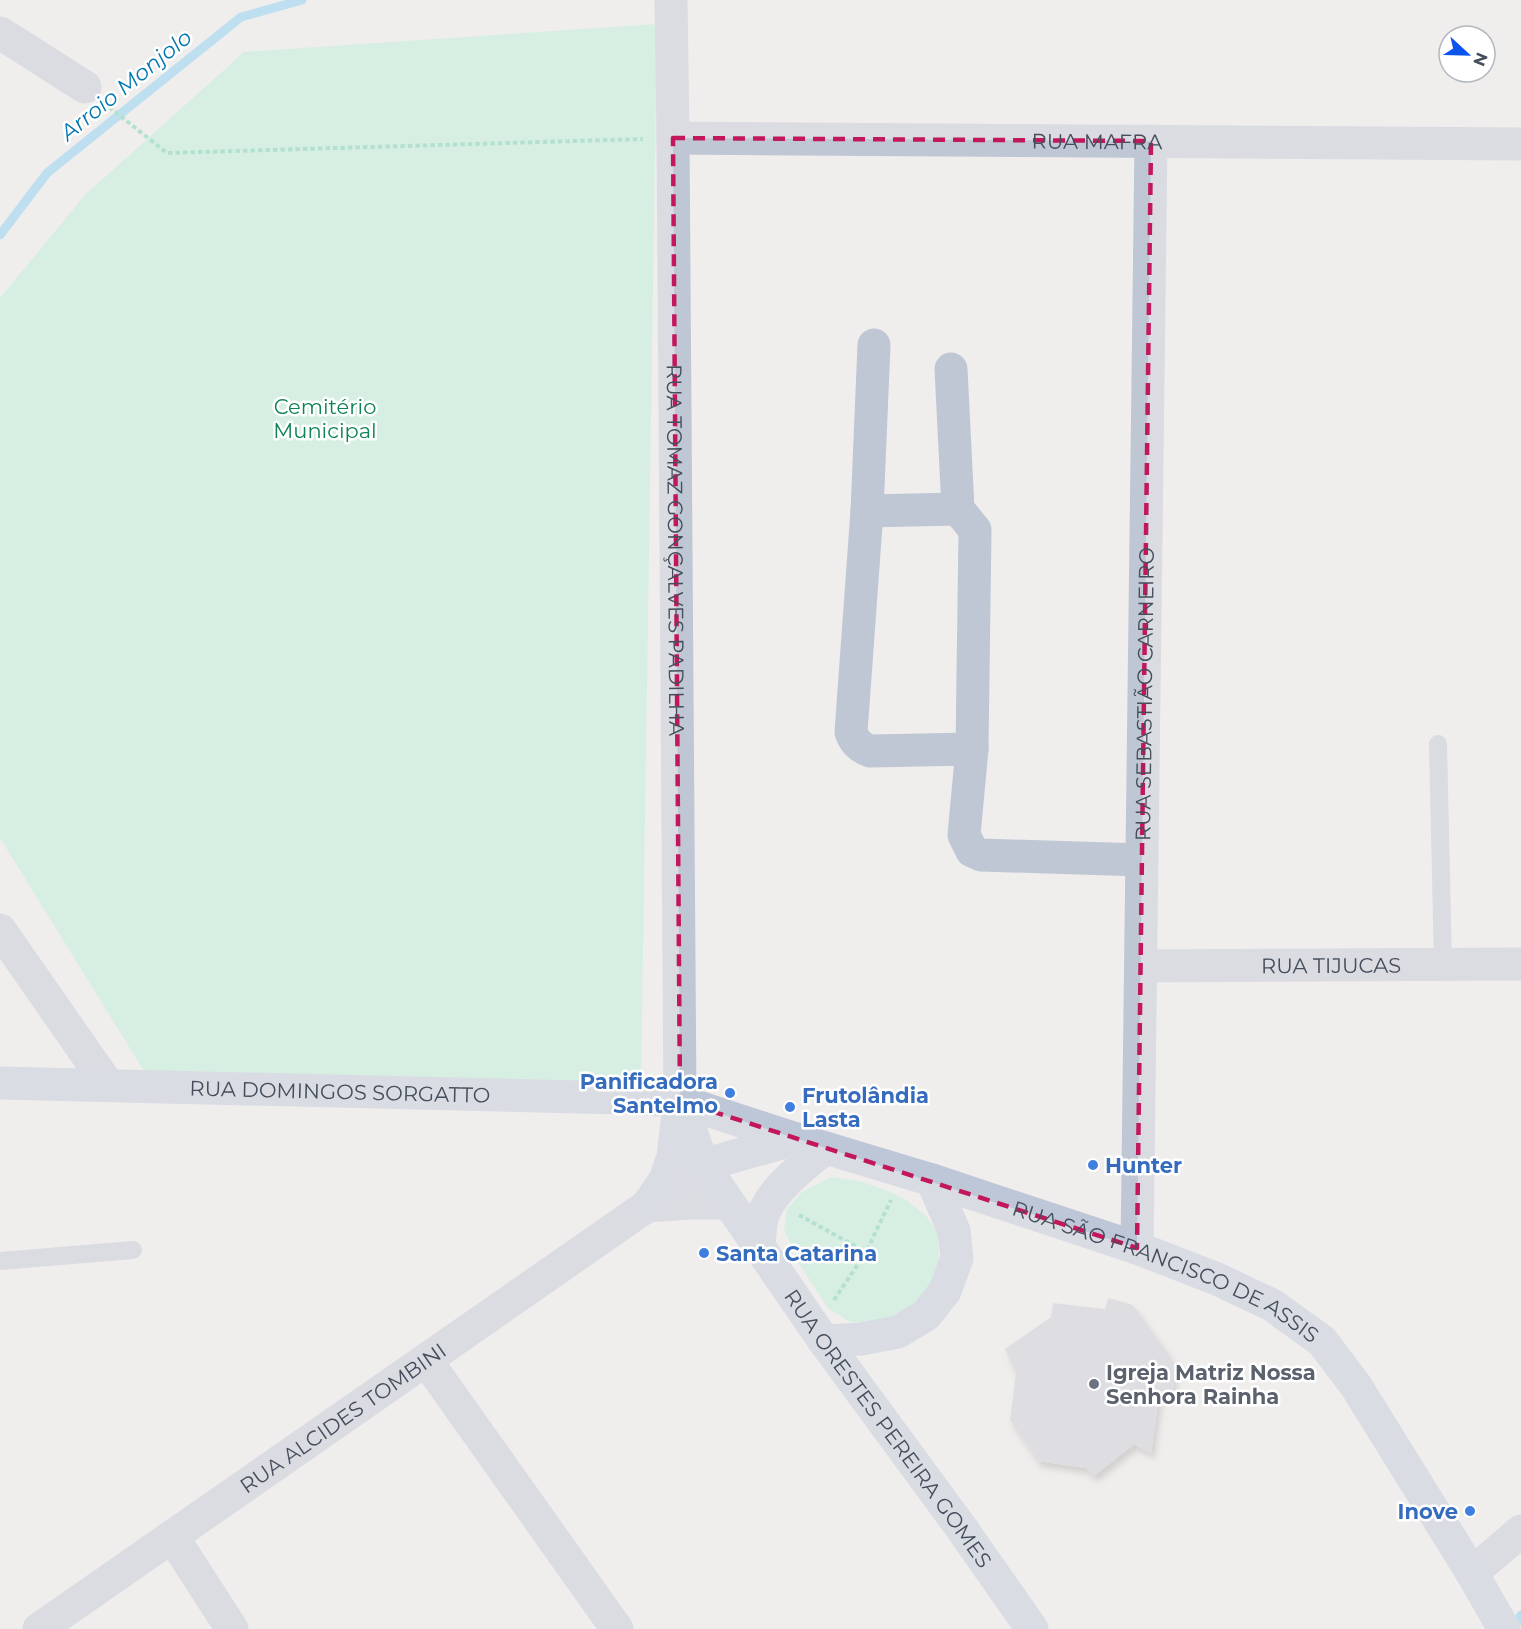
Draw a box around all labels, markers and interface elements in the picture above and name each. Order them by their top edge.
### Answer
water label: Arroio Monjolo [53,24,197,148]
north arrow [1437,24,1497,84]
text: N [1469,50,1492,69]
street label: RUA MAFRA [1032,128,1163,154]
street label: RUA TOMAZ GONÇALVES PADILHA [662,364,690,737]
park label: Cemitério Municipal [273,394,377,443]
street label: RUA SEBASTIÃO CARNEIRO [1130,547,1158,841]
street label: RUA TIJUCAS [1261,952,1401,978]
place label: Panificadora Santelmo [580,1069,718,1118]
street label: RUA DOMINGOS SORGATTO [189,1075,491,1107]
place label: Frutolândia Lasta [802,1083,929,1132]
marker: Panificadora Santelmo [723,1086,737,1100]
marker: Frutolândia Lasta [783,1100,797,1114]
place label: Hunter [1105,1153,1182,1178]
marker: Hunter [1086,1158,1100,1172]
street label: RUA SÃO FRANCISCO DE ASSIS [1009,1195,1324,1347]
place label: Santa Catarina [716,1241,877,1266]
marker: Santa Catarina [697,1246,711,1260]
street label: RUA ORESTES PEREIRA GOMES [780,1284,997,1572]
street label: RUA ALCIDES TOMBINI [235,1337,451,1498]
place label: Igreja Matriz Nossa Senhora Rainha [1106,1360,1316,1409]
marker: Igreja Matriz Nossa Senhora Rainha [1087,1377,1101,1391]
place label: Inove [1398,1499,1458,1524]
marker: Inove [1463,1504,1477,1518]

